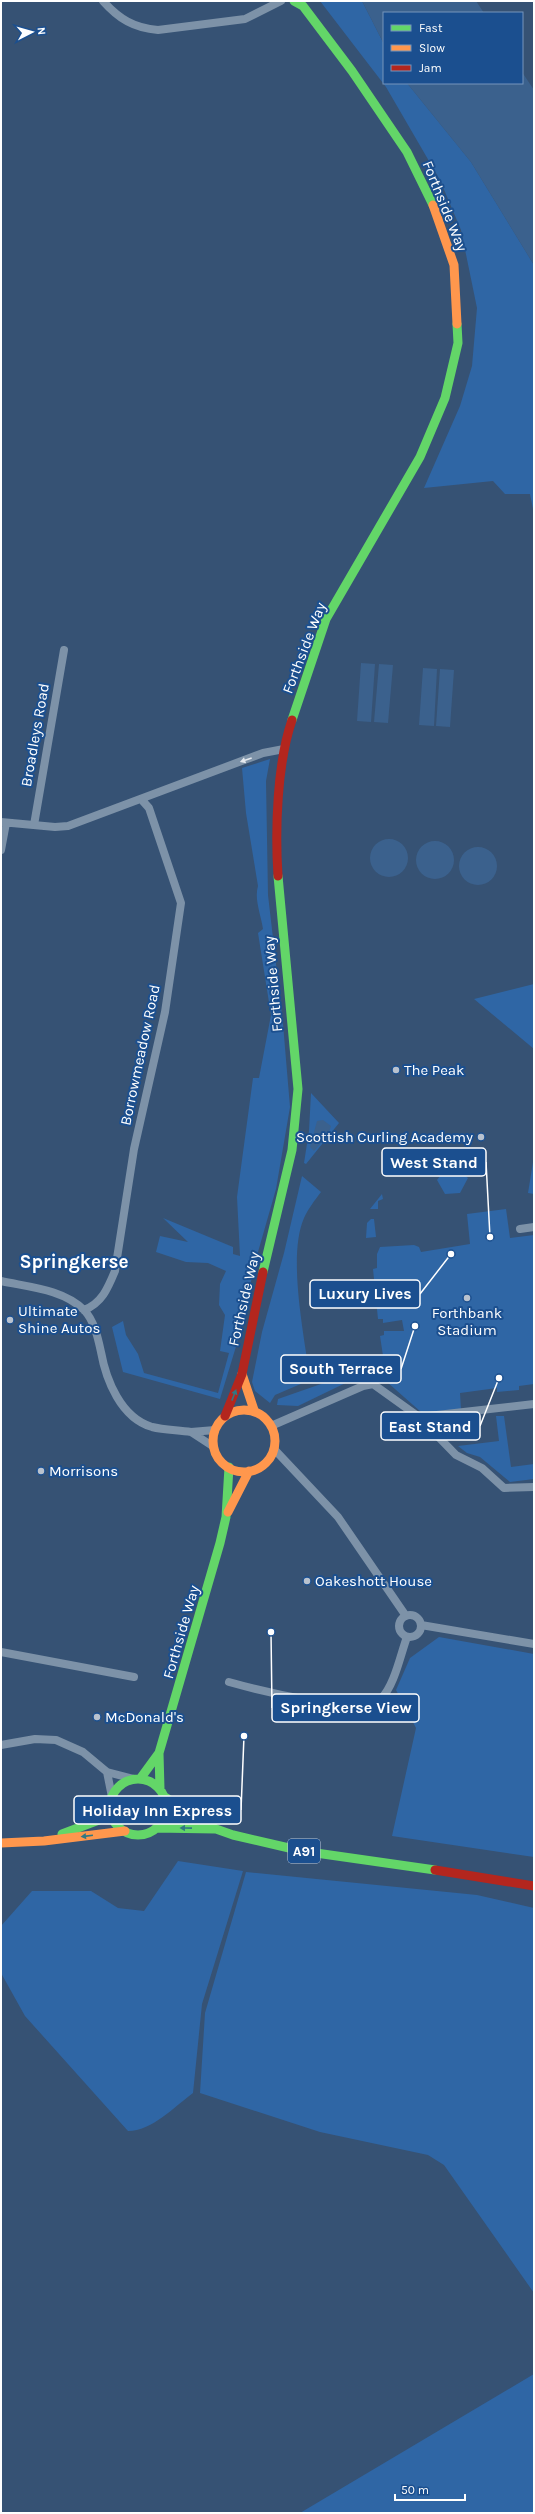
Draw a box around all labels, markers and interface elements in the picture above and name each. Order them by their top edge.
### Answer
north arrow [12,12,52,52]
legend [383,12,523,84]
text: Fast [419,21,443,35]
text: N [35,26,48,36]
text: Slow [419,41,445,55]
text: Jam [419,61,442,75]
street label: Forthside Way [419,158,471,254]
street label: Forthside Way [278,600,330,696]
street label: Broadleys Road [17,682,53,788]
one-way arrow [240,757,252,763]
street label: Forthside Way [260,935,286,1033]
street label: Borrowmeadow Road [116,983,164,1127]
place label: The Peak [404,1061,465,1079]
marker: The Peak [391,1065,401,1075]
place label: Scottish Curling Academy [296,1128,473,1146]
marker: Scottish Curling Academy [476,1132,486,1142]
callout: West Stand [382,1148,486,1176]
text: West Stand [390,1153,478,1172]
street label: Forthside Way [224,1250,264,1348]
district label: Springkerse [19,1251,129,1273]
callout: Luxury Lives [310,1280,420,1308]
text: Luxury Lives [318,1284,412,1303]
marker: Forthbank Stadium [462,1293,472,1303]
place label: Ultimate Shine Autos [18,1302,100,1337]
place label: Forthbank Stadium [432,1304,502,1339]
marker: Ultimate Shine Autos [5,1315,15,1325]
callout: South Terrace [281,1355,401,1383]
text: South Terrace [289,1359,393,1378]
one-way arrow [231,1388,237,1400]
callout: East Stand [381,1412,480,1440]
text: East Stand [388,1417,472,1436]
place label: Morrisons [49,1462,118,1480]
marker: Morrisons [36,1466,46,1476]
place label: Oakeshott House [315,1572,432,1590]
marker: Oakeshott House [302,1576,312,1586]
street label: Forthside Way [159,1583,203,1681]
callout: Springkerse View [272,1694,419,1722]
text: Springkerse View [280,1698,412,1717]
place label: McDonald's [105,1708,184,1726]
marker: McDonald's [92,1712,102,1722]
callout: Holiday Inn Express [74,1796,241,1824]
text: Holiday Inn Express [82,1801,232,1820]
one-way arrow [180,1825,192,1832]
one-way arrow [81,1833,93,1839]
road number: A91 [288,1839,320,1863]
scale bar [395,2476,465,2502]
text: 50 m [401,2483,429,2497]

